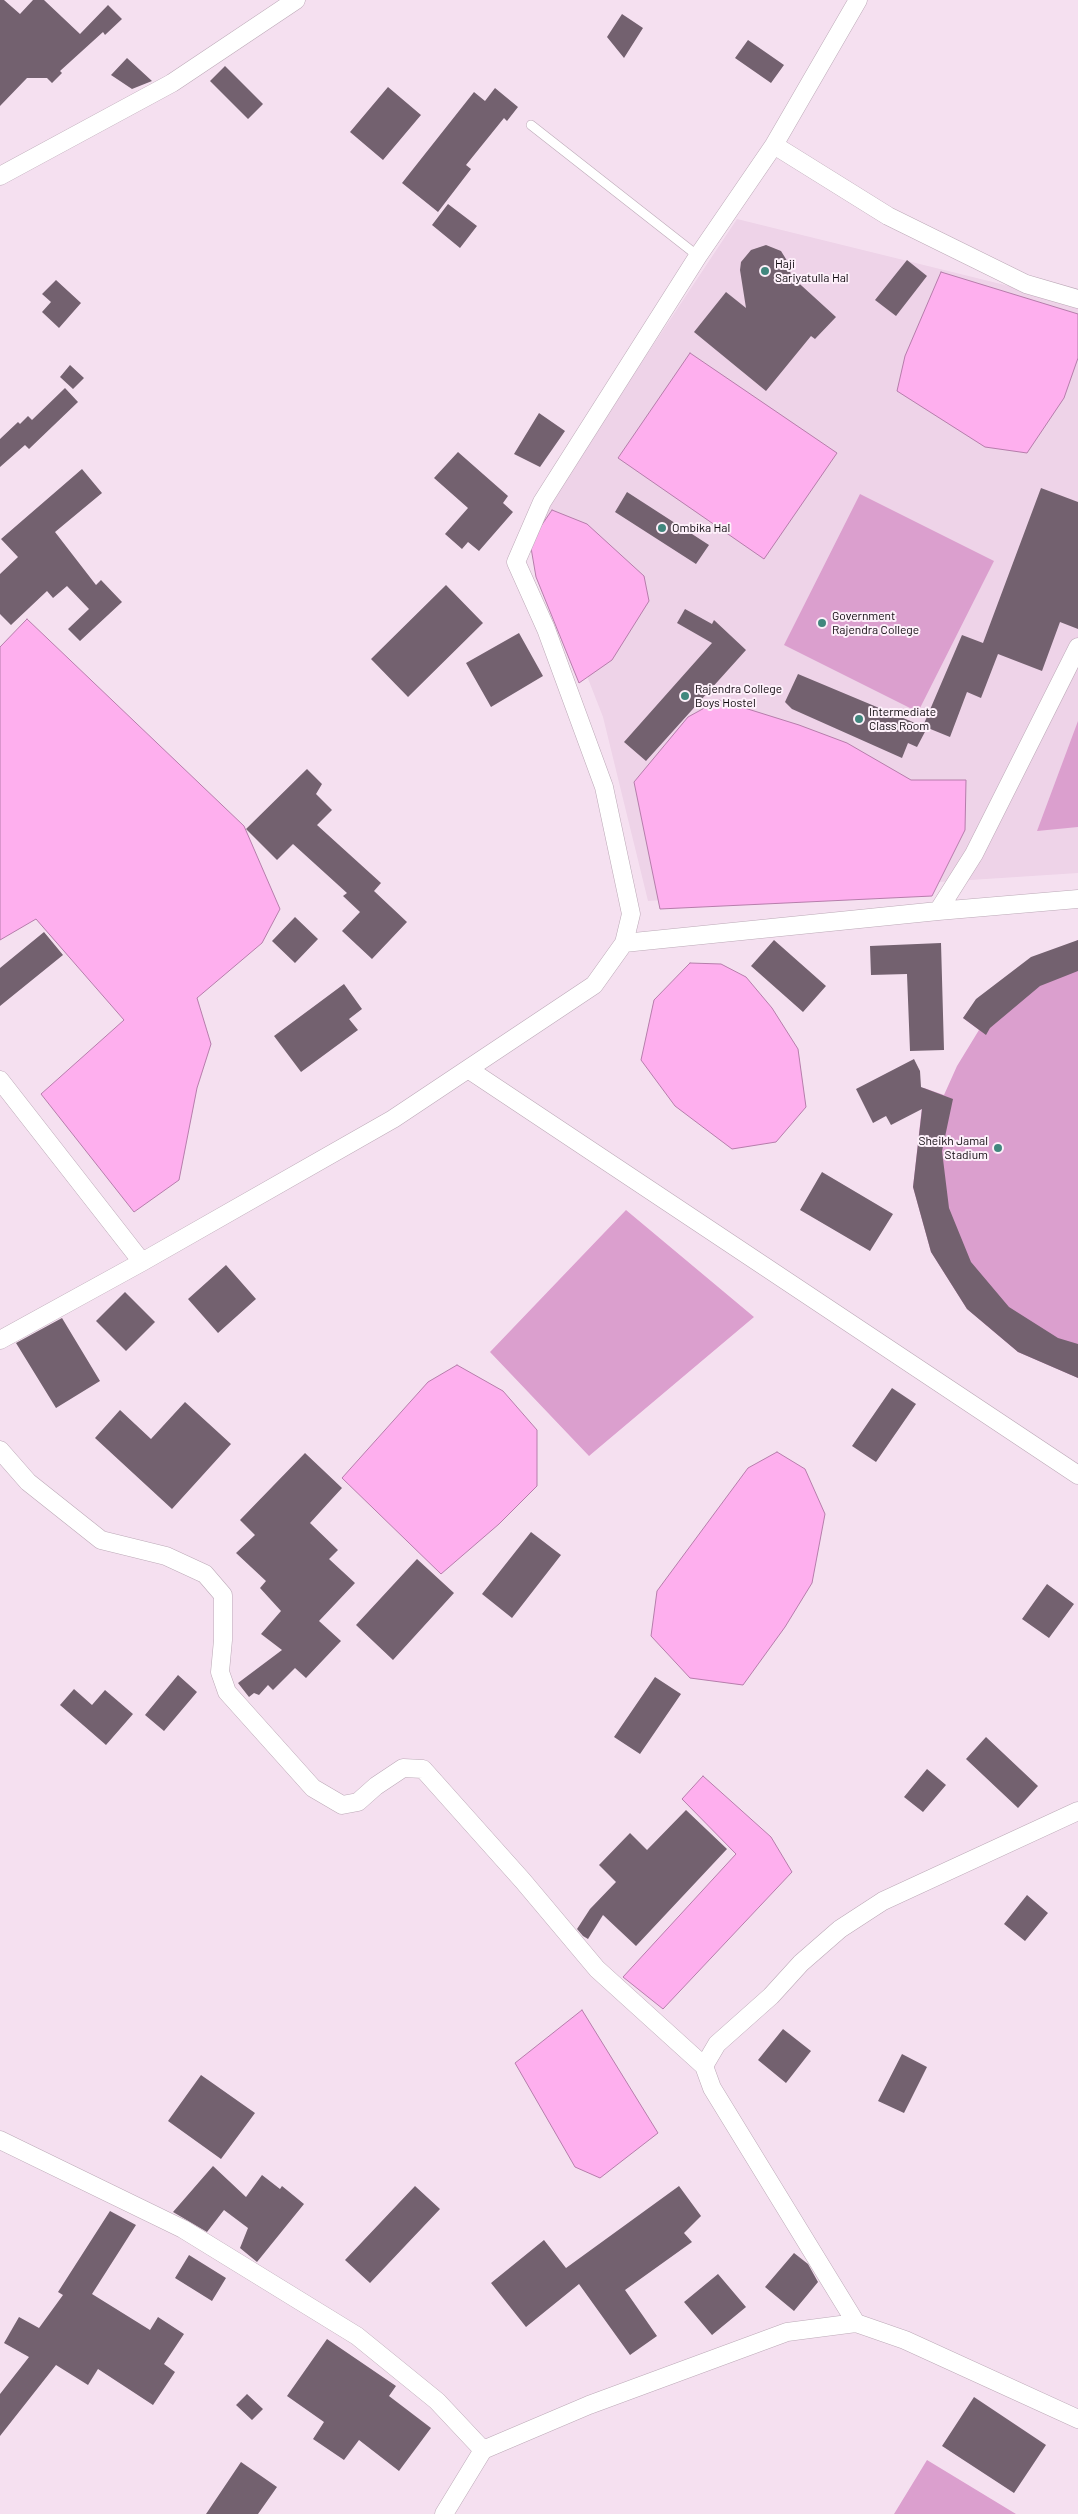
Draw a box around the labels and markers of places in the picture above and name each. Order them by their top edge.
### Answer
place label: Haji Sariyatulla Hal [775,257,849,285]
marker: Haji Sariyatulla Hal [759,265,771,277]
place label: Ombika Hal [672,521,730,535]
marker: Ombika Hal [656,522,668,534]
place label: Government Rajendra College [832,609,919,637]
marker: Government Rajendra College [816,617,828,629]
place label: Rajendra College Boys Hostel [695,682,782,710]
marker: Rajendra College Boys Hostel [679,690,691,702]
place label: Intermediate Class Room [869,705,936,733]
marker: Intermediate Class Room [853,713,865,725]
place label: Sheikh Jamal Stadium [918,1134,988,1162]
marker: Sheikh Jamal Stadium [992,1142,1004,1154]

